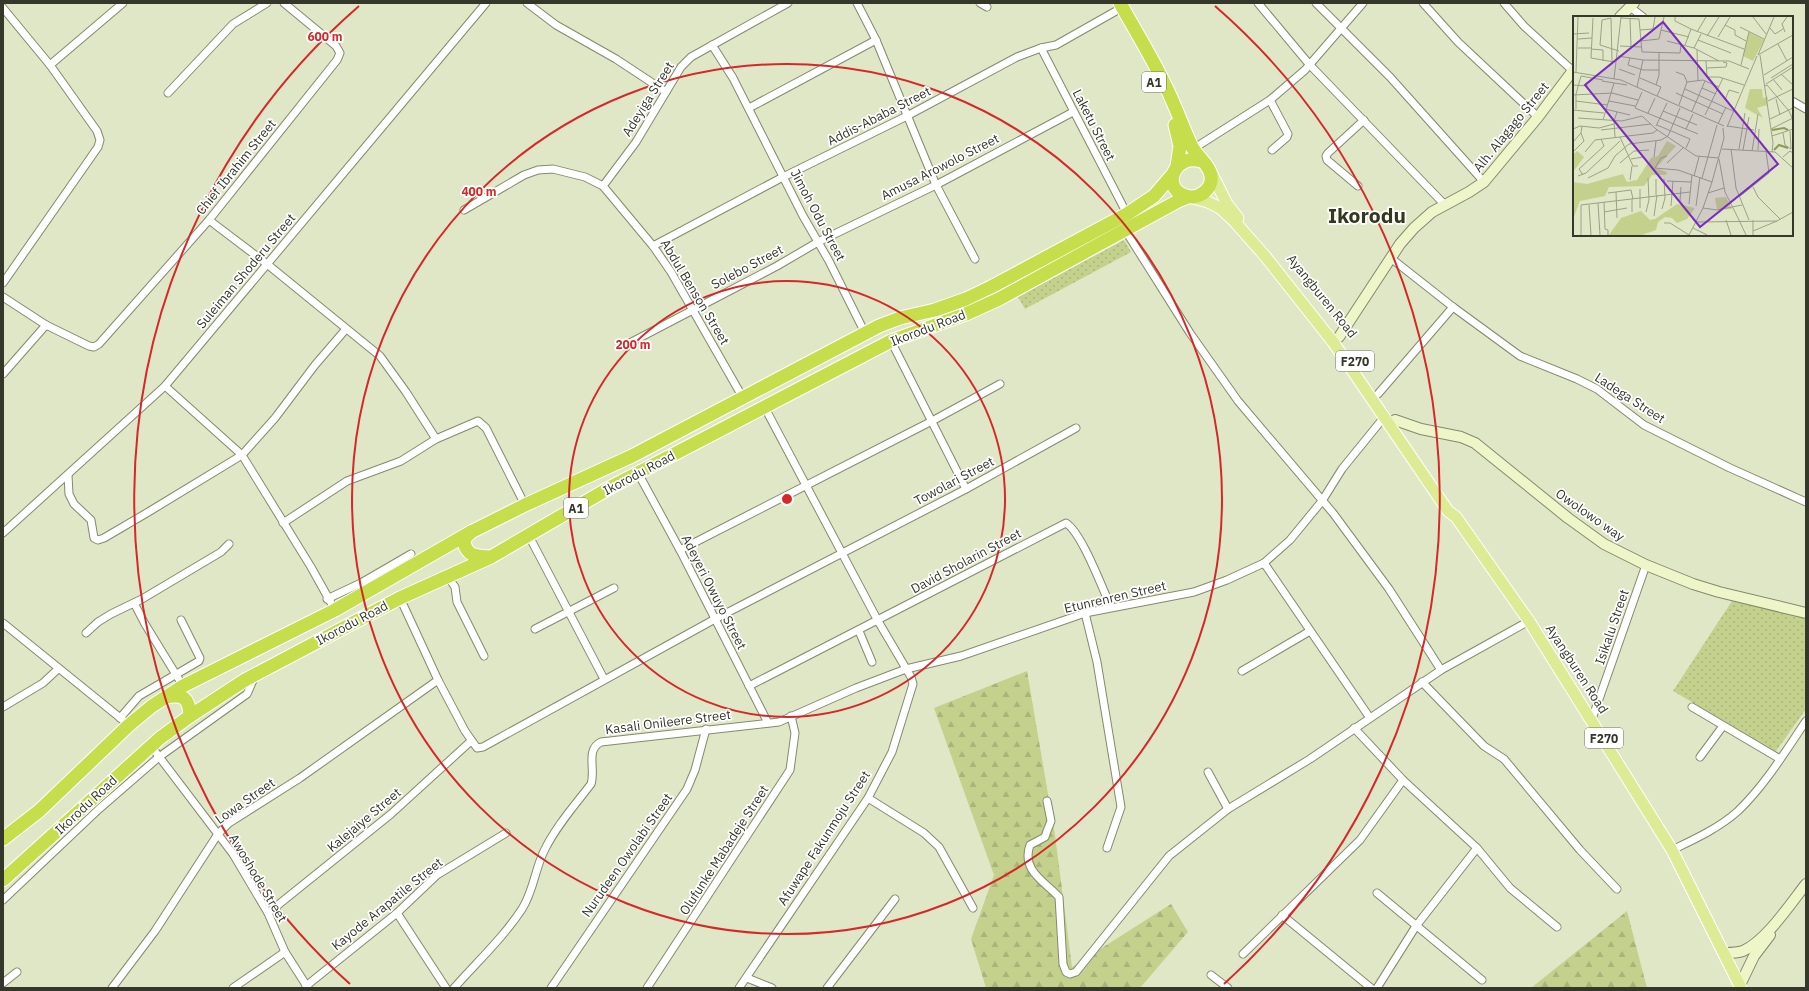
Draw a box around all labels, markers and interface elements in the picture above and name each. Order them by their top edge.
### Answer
inset map [1573,16,1793,236]
text: 600 m [307,29,343,44]
street label: Adeyiga Street [618,58,678,140]
road number: A1 [1142,72,1166,92]
street label: Alh. Alagago Street [1469,78,1553,176]
street label: Addis-Ababa Street [824,83,934,149]
street label: Laketu Street [1069,86,1119,164]
street label: Chief Ibrahim Street [192,116,280,218]
street label: Amusa Arowolo Street [878,130,1002,204]
street label: Jimoh Odu Street [787,166,849,264]
text: 400 m [461,184,497,199]
district label: Ikorodu [1328,201,1406,229]
street label: Suleiman Shoderu Street [193,210,299,332]
street label: Abdul Benson Street [657,236,733,348]
street label: Solebo Street [708,241,786,293]
street label: Ayangburen Road [1283,251,1361,341]
street label: Ikorodu Road [888,306,968,350]
text: 200 m [615,337,651,352]
road number: F270 [1336,351,1374,371]
street label: Ladega Street [1592,369,1668,427]
street label: Ikorodu Road [600,447,678,499]
street label: Towolari Street [911,453,997,509]
street label: Owolowo way [1552,485,1628,545]
centre of rings [780,492,794,506]
road number: A1 [564,498,588,518]
street label: David Sholarin Street [908,525,1024,597]
street label: Adeyeri Owuyo Street [678,532,750,652]
street label: Etunrenren Street [1062,577,1168,617]
street label: Isikalu Street [1591,587,1633,667]
street label: Ikorodu Road [313,597,391,649]
street label: Ayangburen Road [1542,621,1612,717]
street label: Kasali Onileere Street [604,706,732,738]
road number: F270 [1585,728,1623,748]
street label: Afuwape Fakunmoju Street [774,767,874,909]
street label: Ikorodu Road [51,772,121,838]
street label: Lowa Street [212,774,278,828]
street label: Olufunke Mabadeje Street [676,782,772,918]
street label: Kalejaiye Street [324,784,404,856]
street label: Nurudeen Owolabi Street [578,790,676,920]
street label: Awoshode Street [225,831,291,925]
street label: Kayode Arapatile Street [328,854,446,954]

